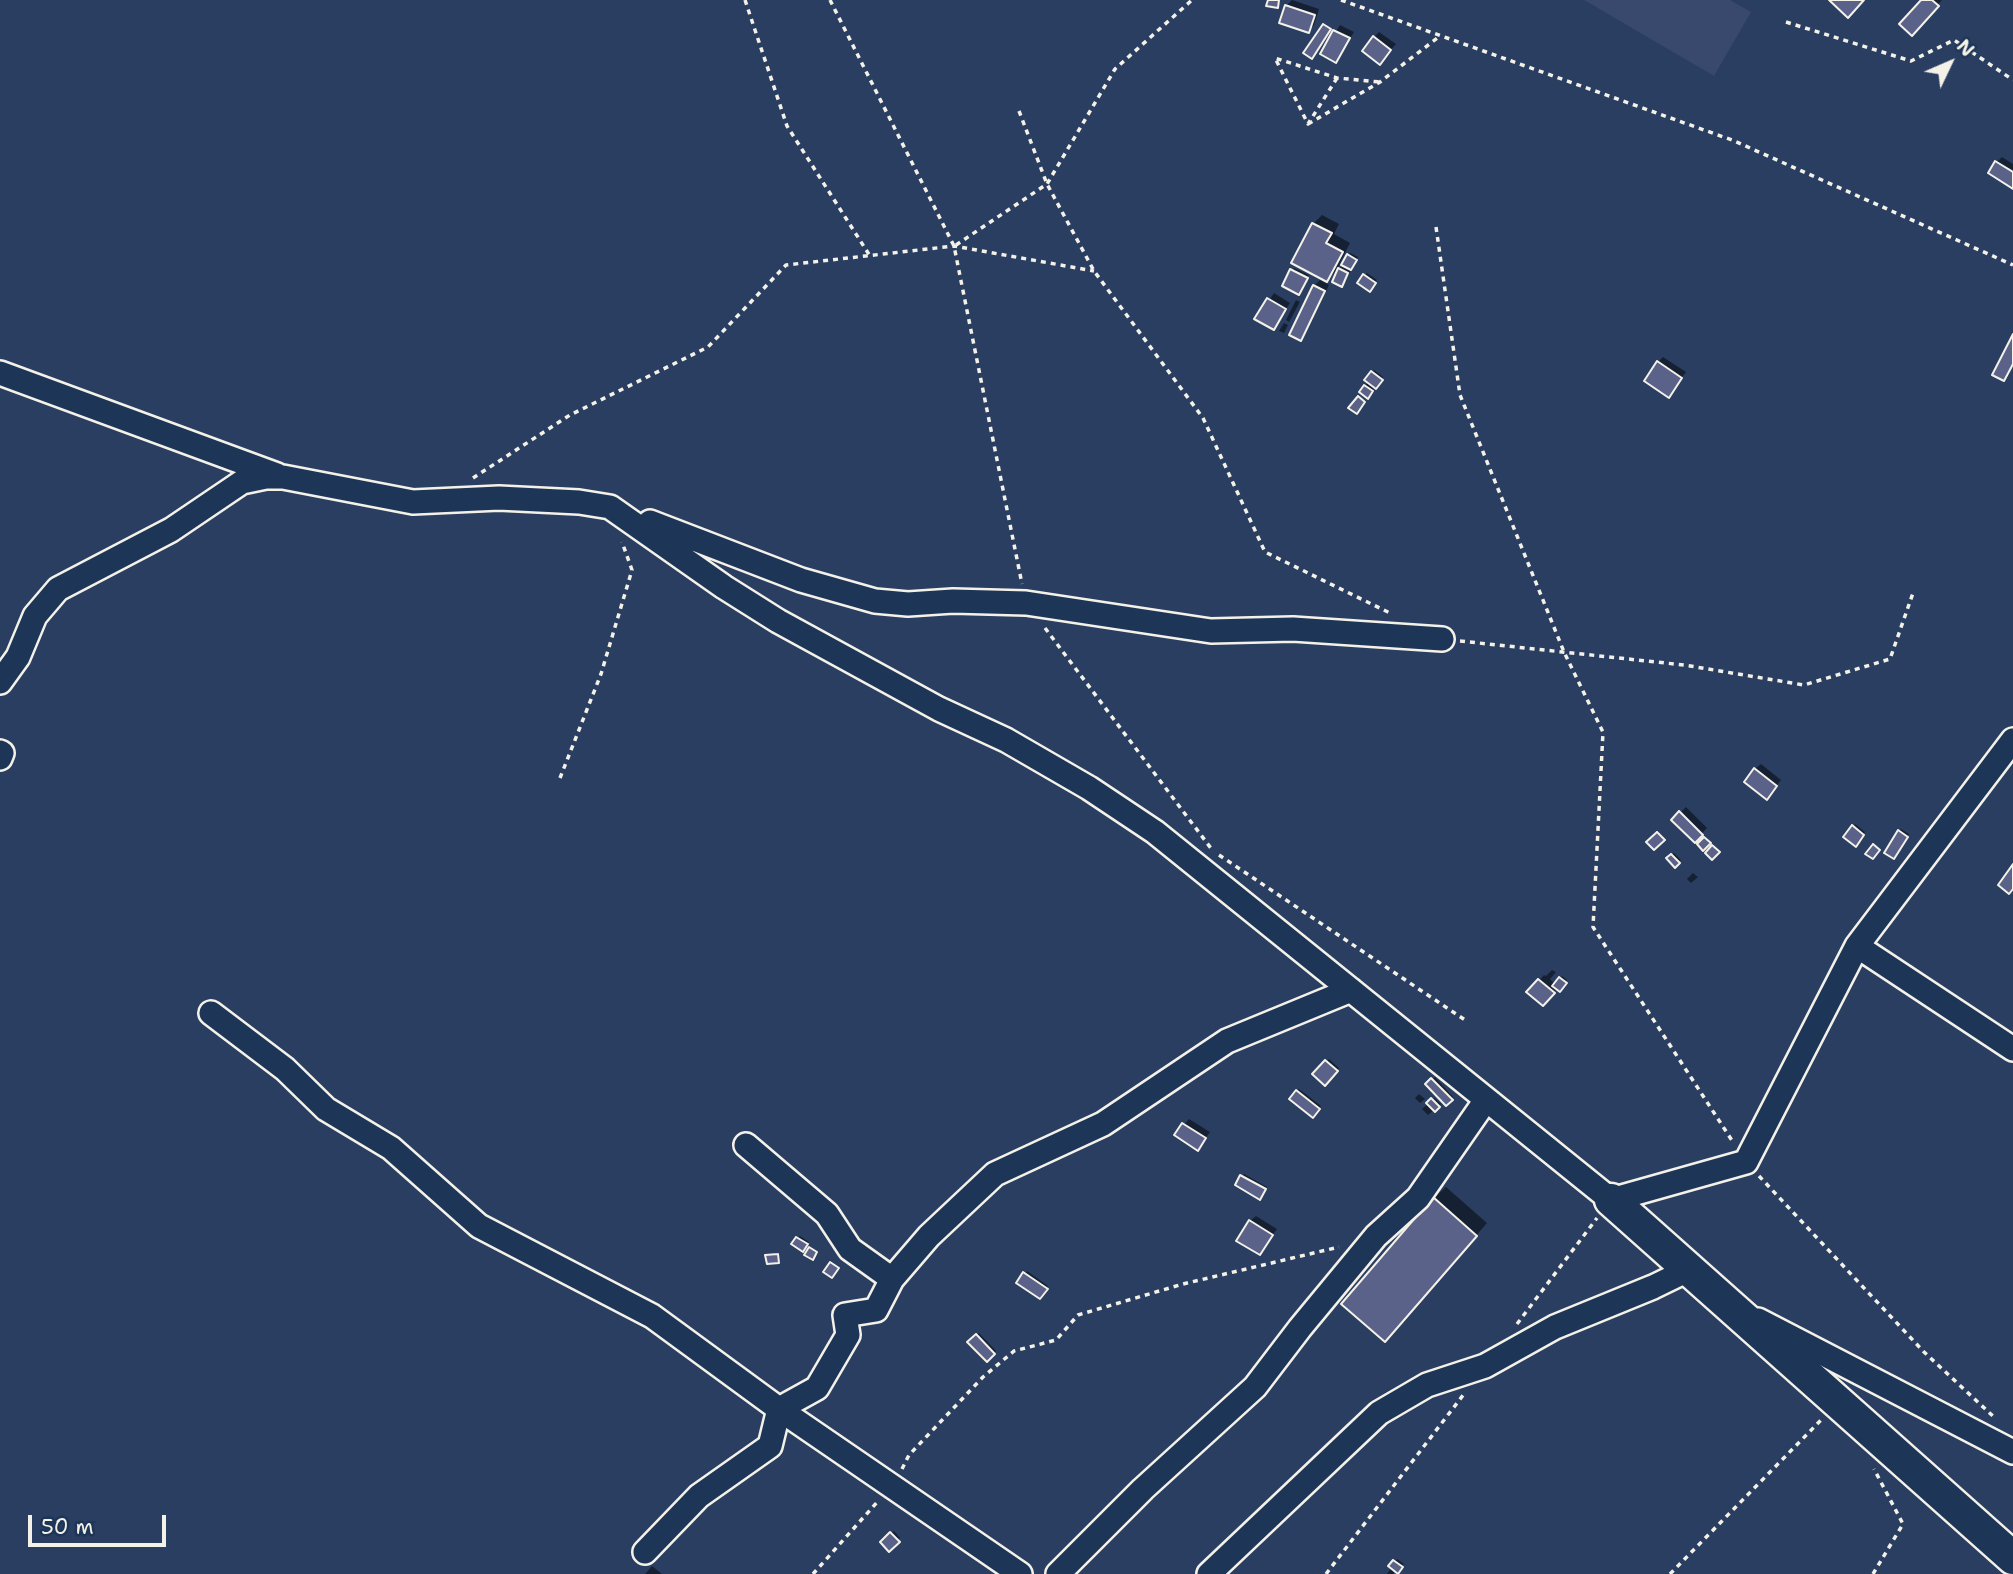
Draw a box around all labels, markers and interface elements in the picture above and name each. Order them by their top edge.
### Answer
north arrow [1915,28,1985,98]
text: N [1951,34,1980,62]
scale bar [32,1500,170,1544]
text: 50 m [41,1513,94,1541]

